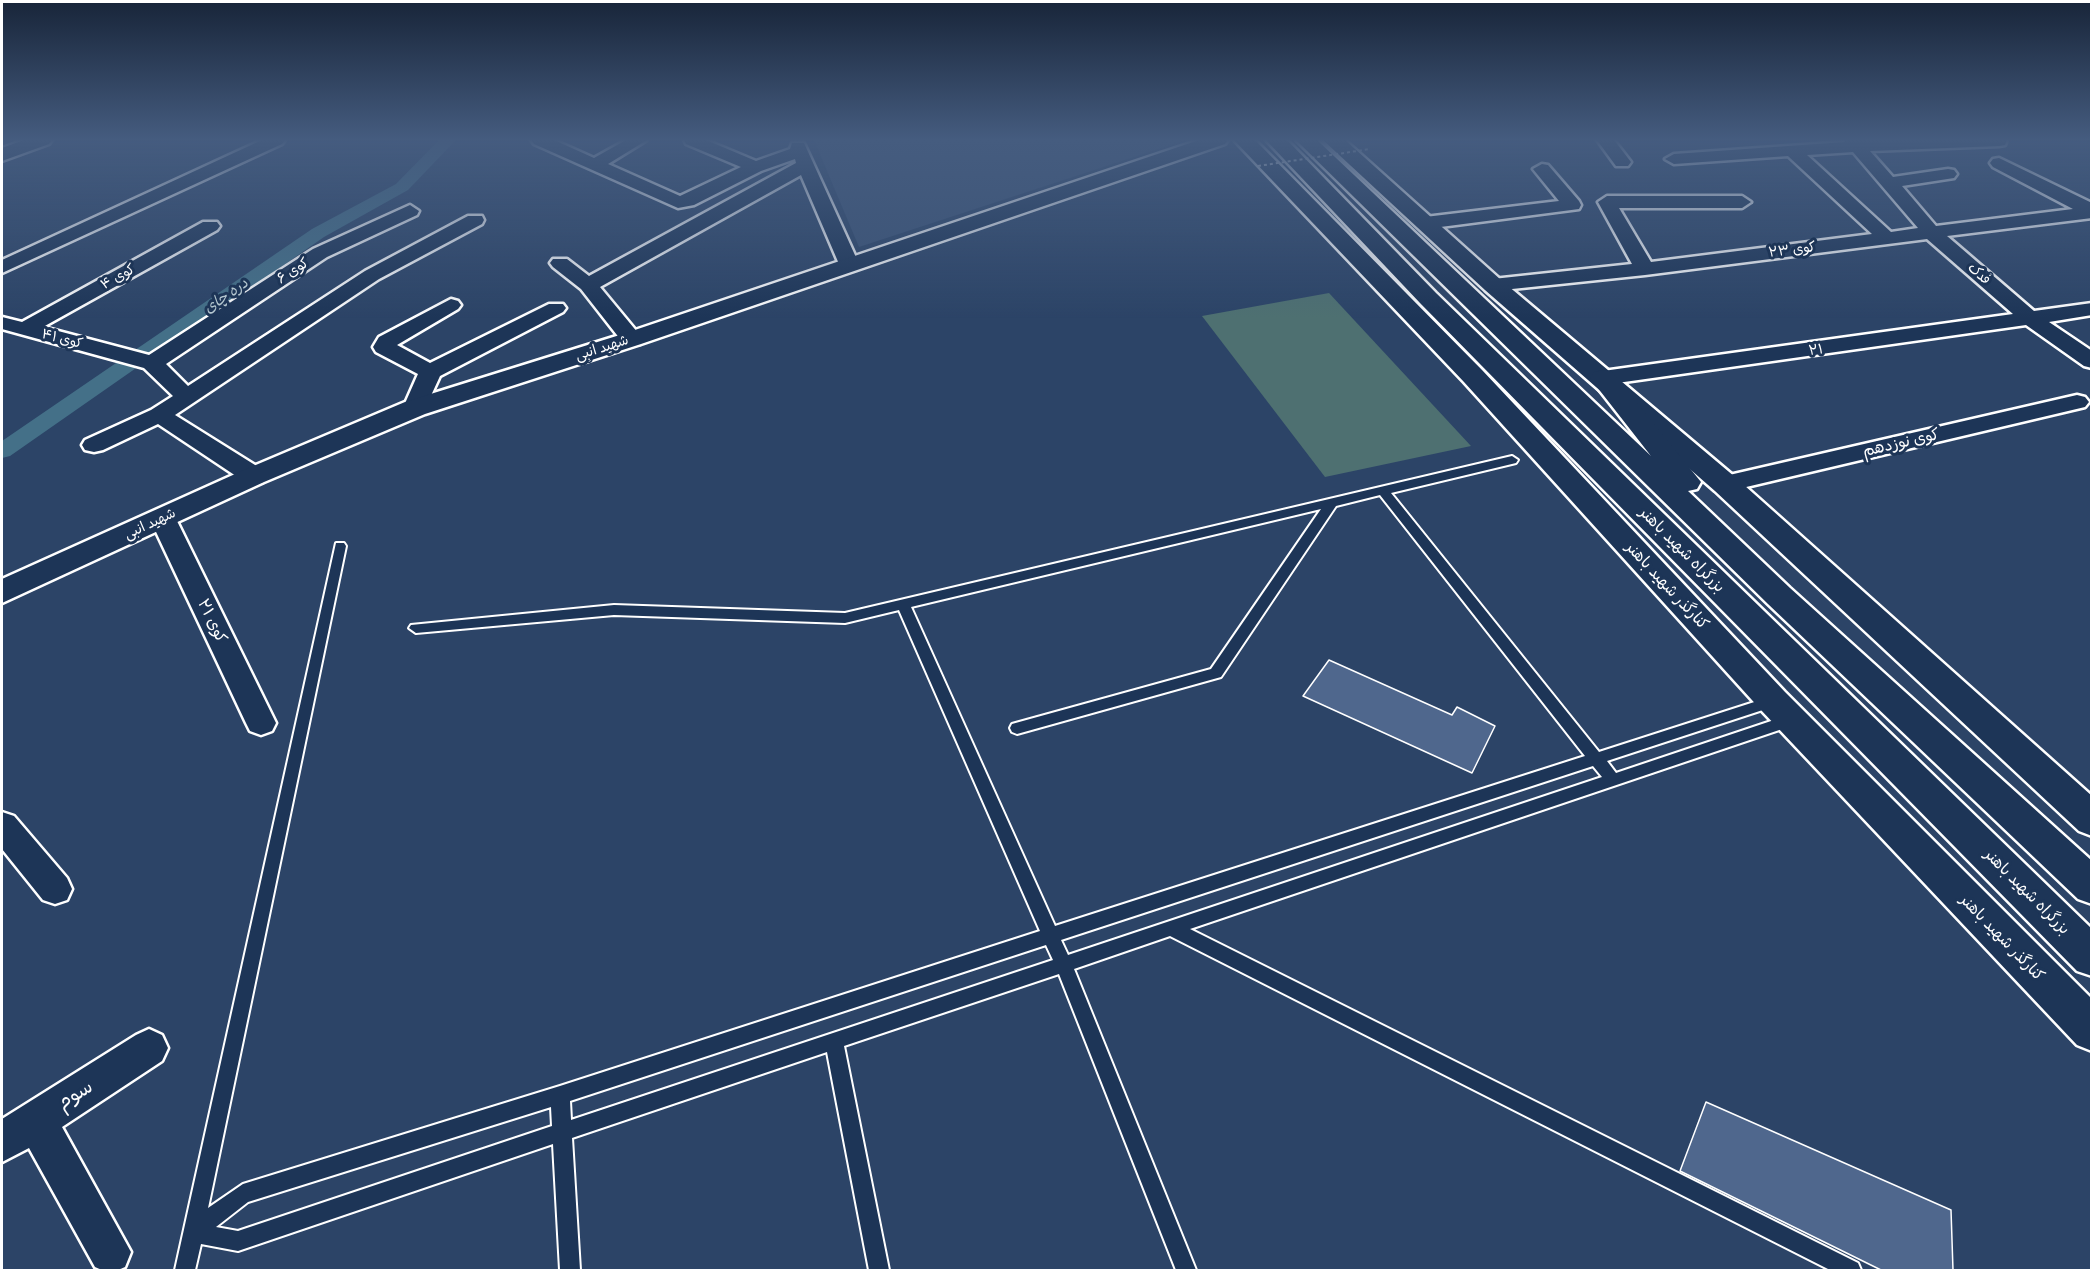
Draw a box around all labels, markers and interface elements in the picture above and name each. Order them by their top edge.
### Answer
street label: کوی ۲۳ [1768,239,1816,261]
street label: کوی ۶ [274,254,312,288]
street label: فدک [1964,259,1994,289]
street label: کوی ۴ [98,261,138,293]
water label: دره چای [200,274,252,318]
street label: کوی ۴۱ [40,325,84,353]
street label: شهید انبی [573,332,631,364]
street label: ۲۱ [1808,341,1824,359]
street label: کوی نوزدهم [1861,425,1941,461]
street label: بزرگراه شهید باهنر [1635,503,1729,597]
street label: شهید انبی [122,505,178,543]
street label: کنارگذر شهید باهنر [1621,538,1713,634]
street label: کوی ۲۱ [193,596,231,646]
street label: بزرگراه شهید باهنر [1980,845,2074,939]
street label: کنارگذر شهید باهنر [1956,891,2048,985]
street label: سوم [53,1075,97,1115]

